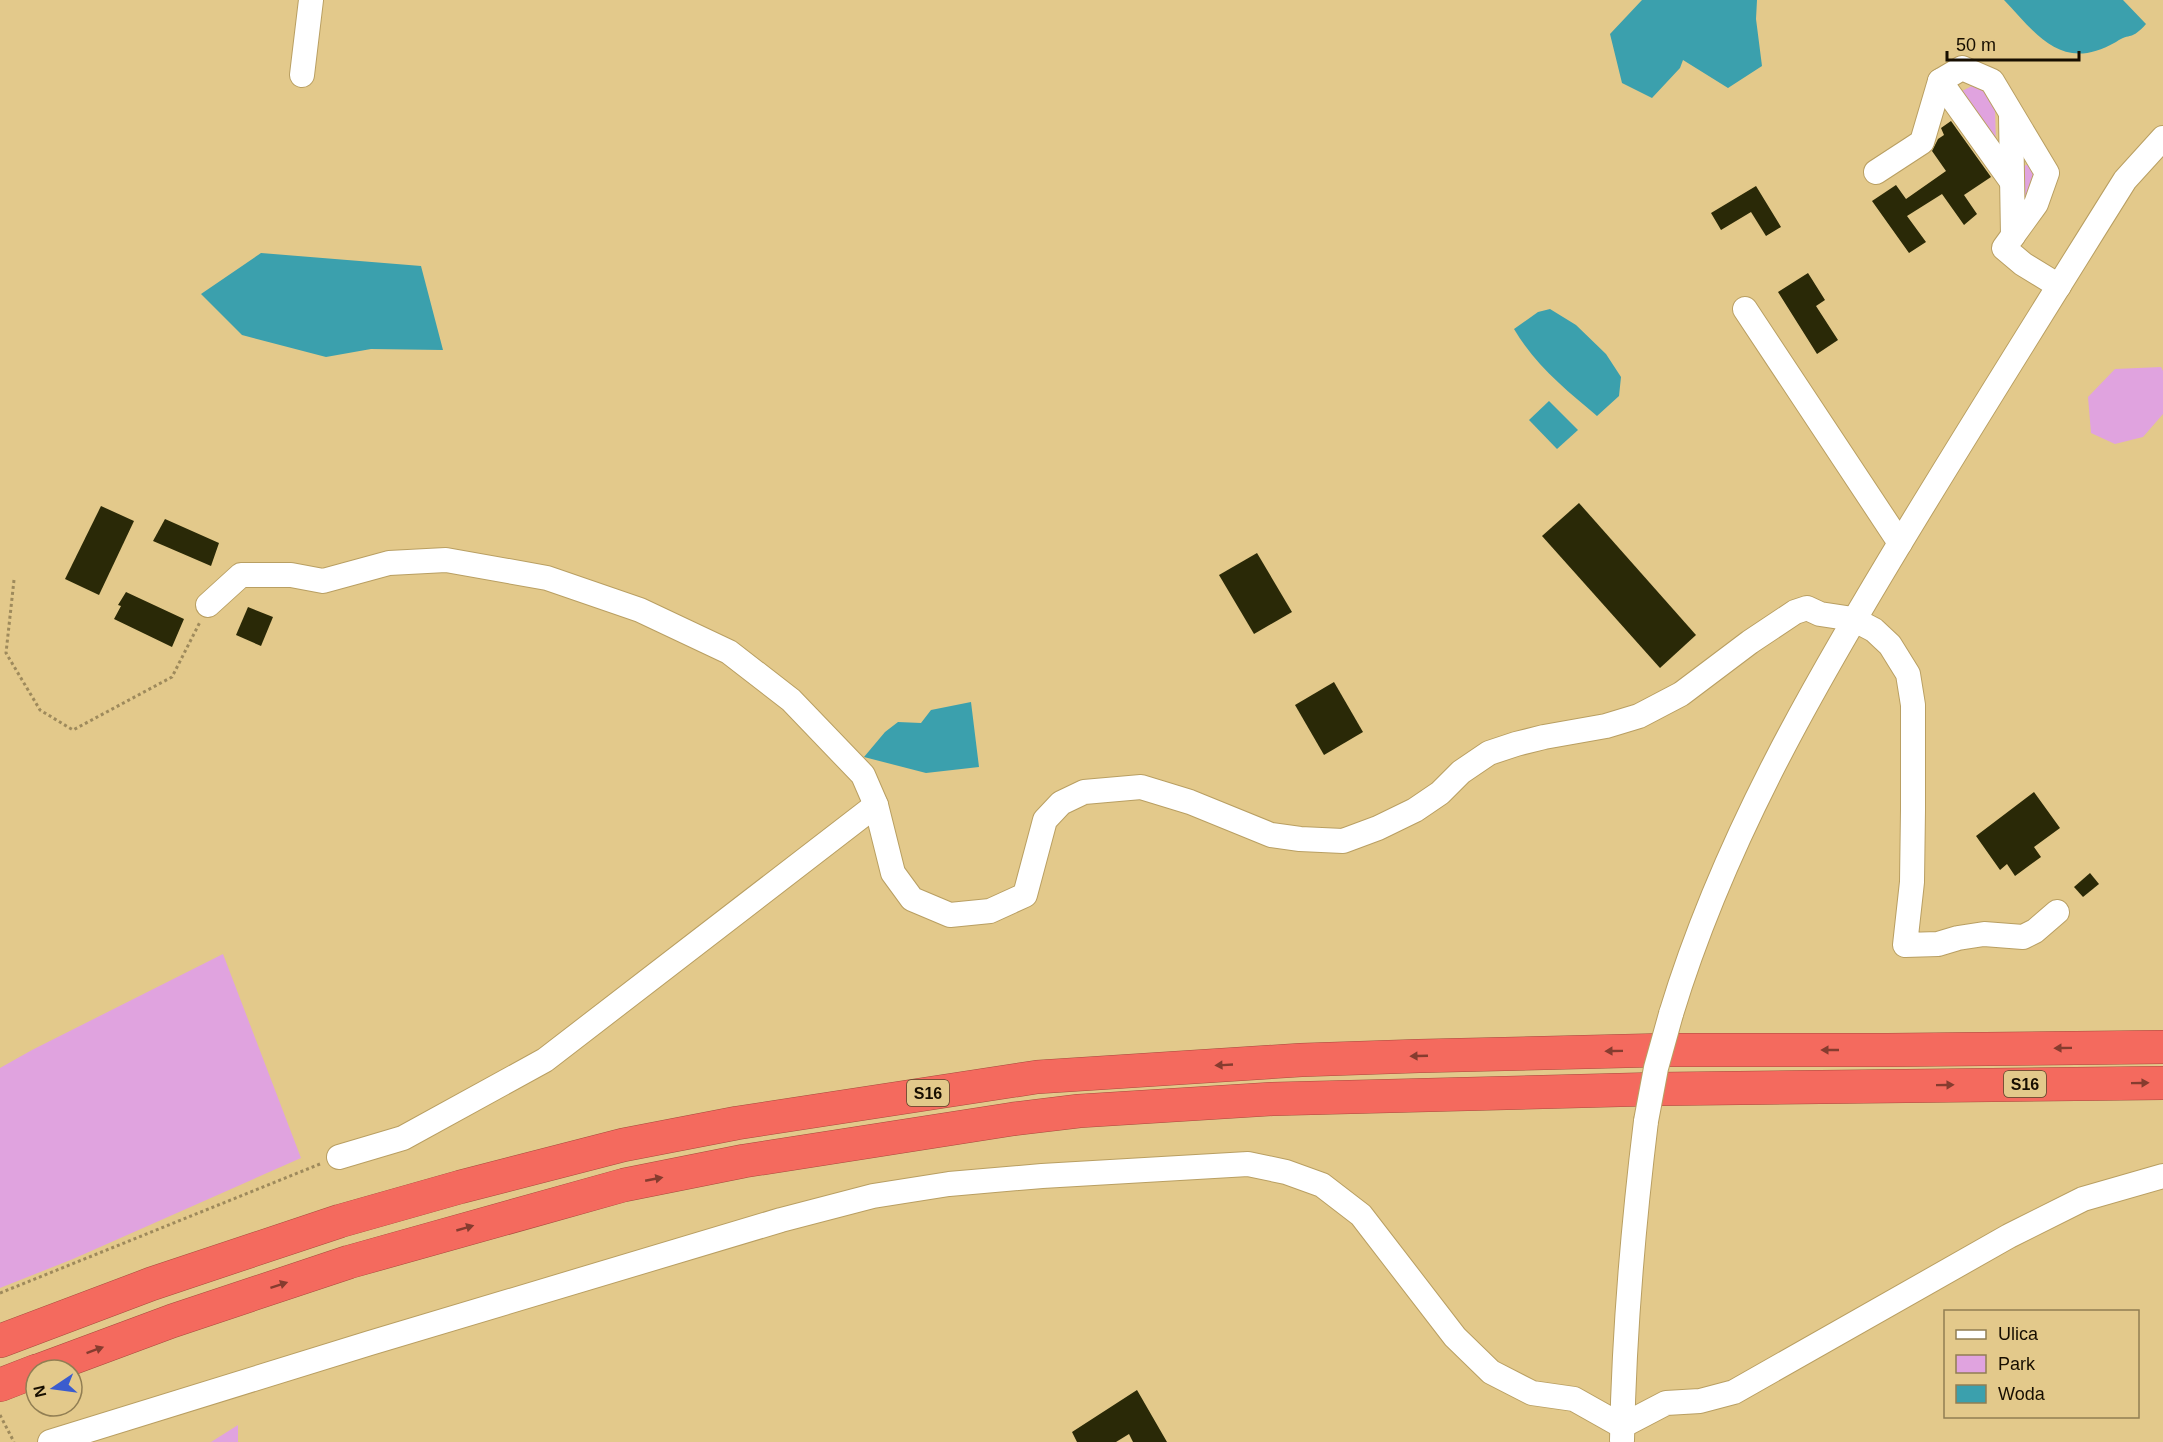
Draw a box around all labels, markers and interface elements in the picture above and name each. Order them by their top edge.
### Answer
scale bar [1947,24,2079,62]
text: 50 m [1956,35,1996,55]
one-way arrow [2053,1043,2072,1053]
one-way arrow [1820,1045,1839,1055]
one-way arrow [1604,1046,1623,1056]
one-way arrow [1409,1051,1428,1061]
one-way arrow [1215,1060,1234,1069]
road number: S16 [2004,1071,2046,1097]
one-way arrow [2130,1078,2149,1088]
road number: S16 [907,1080,949,1106]
one-way arrow [1935,1080,1954,1090]
one-way arrow [644,1174,663,1183]
one-way arrow [456,1223,474,1233]
one-way arrow [270,1280,288,1289]
legend [1944,1310,2139,1418]
text: Ulica [1998,1324,2039,1344]
one-way arrow [86,1344,104,1354]
text: Park [1998,1354,2036,1374]
north arrow [24,1358,84,1418]
text: N [30,1384,49,1399]
text: Woda [1998,1384,2046,1404]

